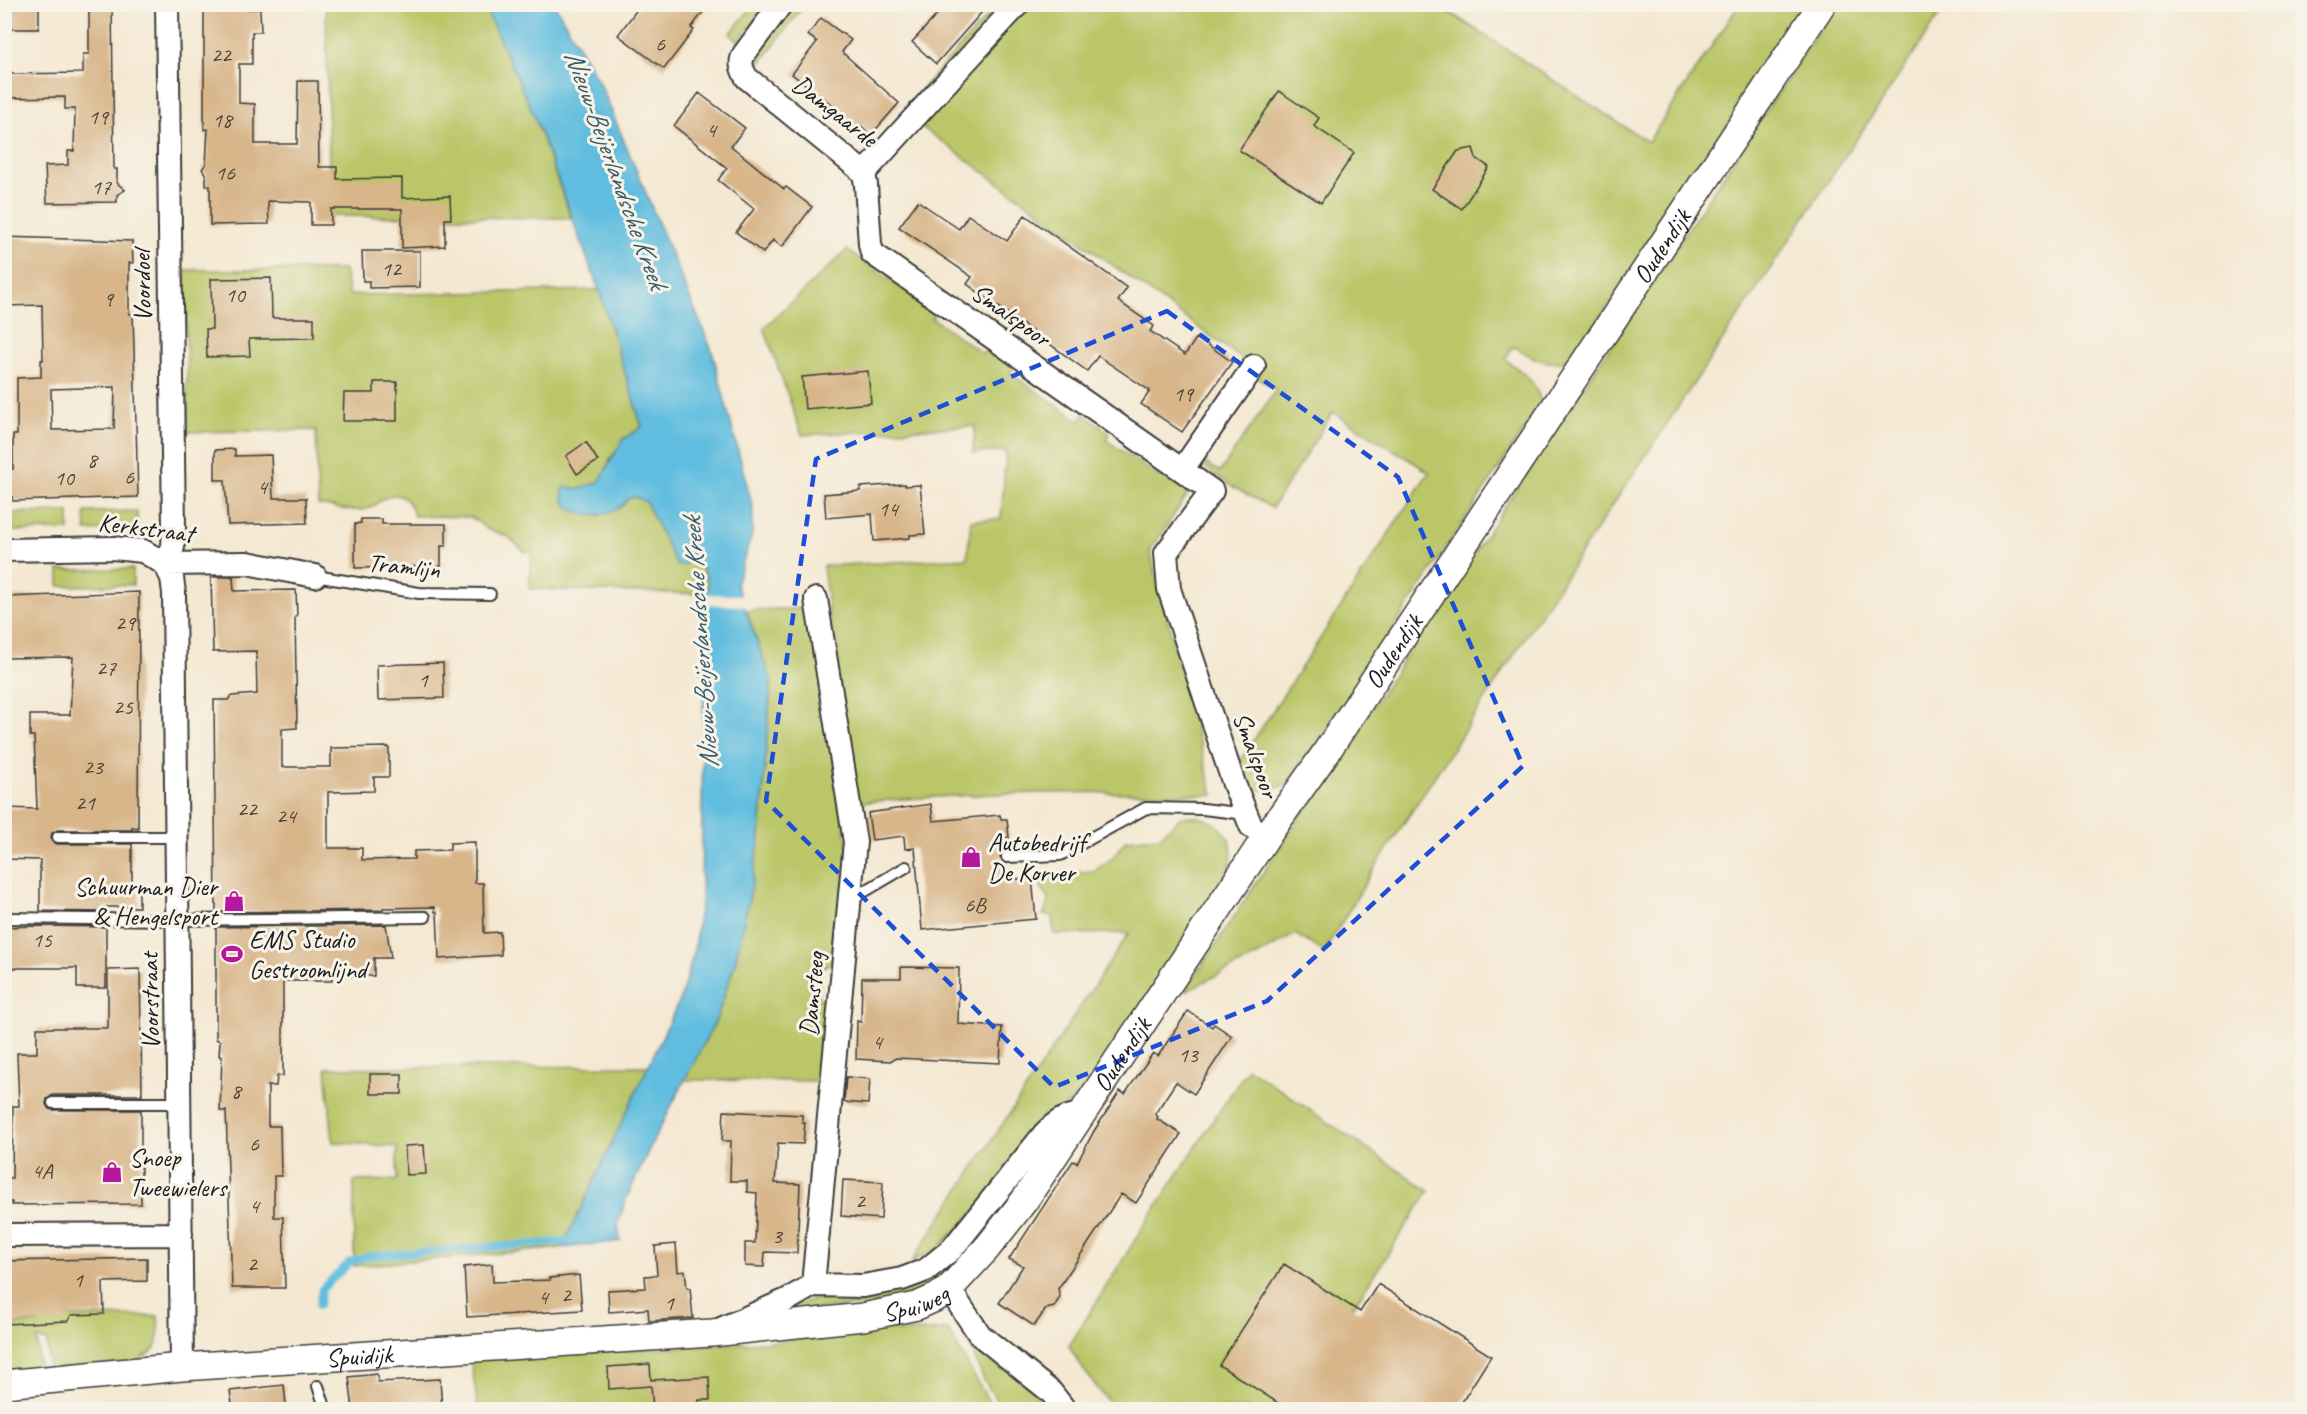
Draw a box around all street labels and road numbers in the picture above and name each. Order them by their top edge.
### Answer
street label: Damgaarde [786,67,886,156]
street label: Oudendijk [1625,201,1699,290]
street label: Voordoel [125,245,159,322]
street label: Smalspoor [965,276,1058,355]
street label: Kerkstraat [96,506,199,551]
street label: Tramlijn [366,546,442,586]
street label: Oudendijk [1356,606,1430,695]
street label: Smalspoor [1225,707,1287,804]
street label: Damsteeg [792,949,832,1038]
street label: Voorstraat [133,950,167,1050]
street label: Oudendijk [1085,1010,1159,1098]
street label: Spuiweg [880,1276,957,1329]
street label: Spuidijk [325,1337,396,1374]

